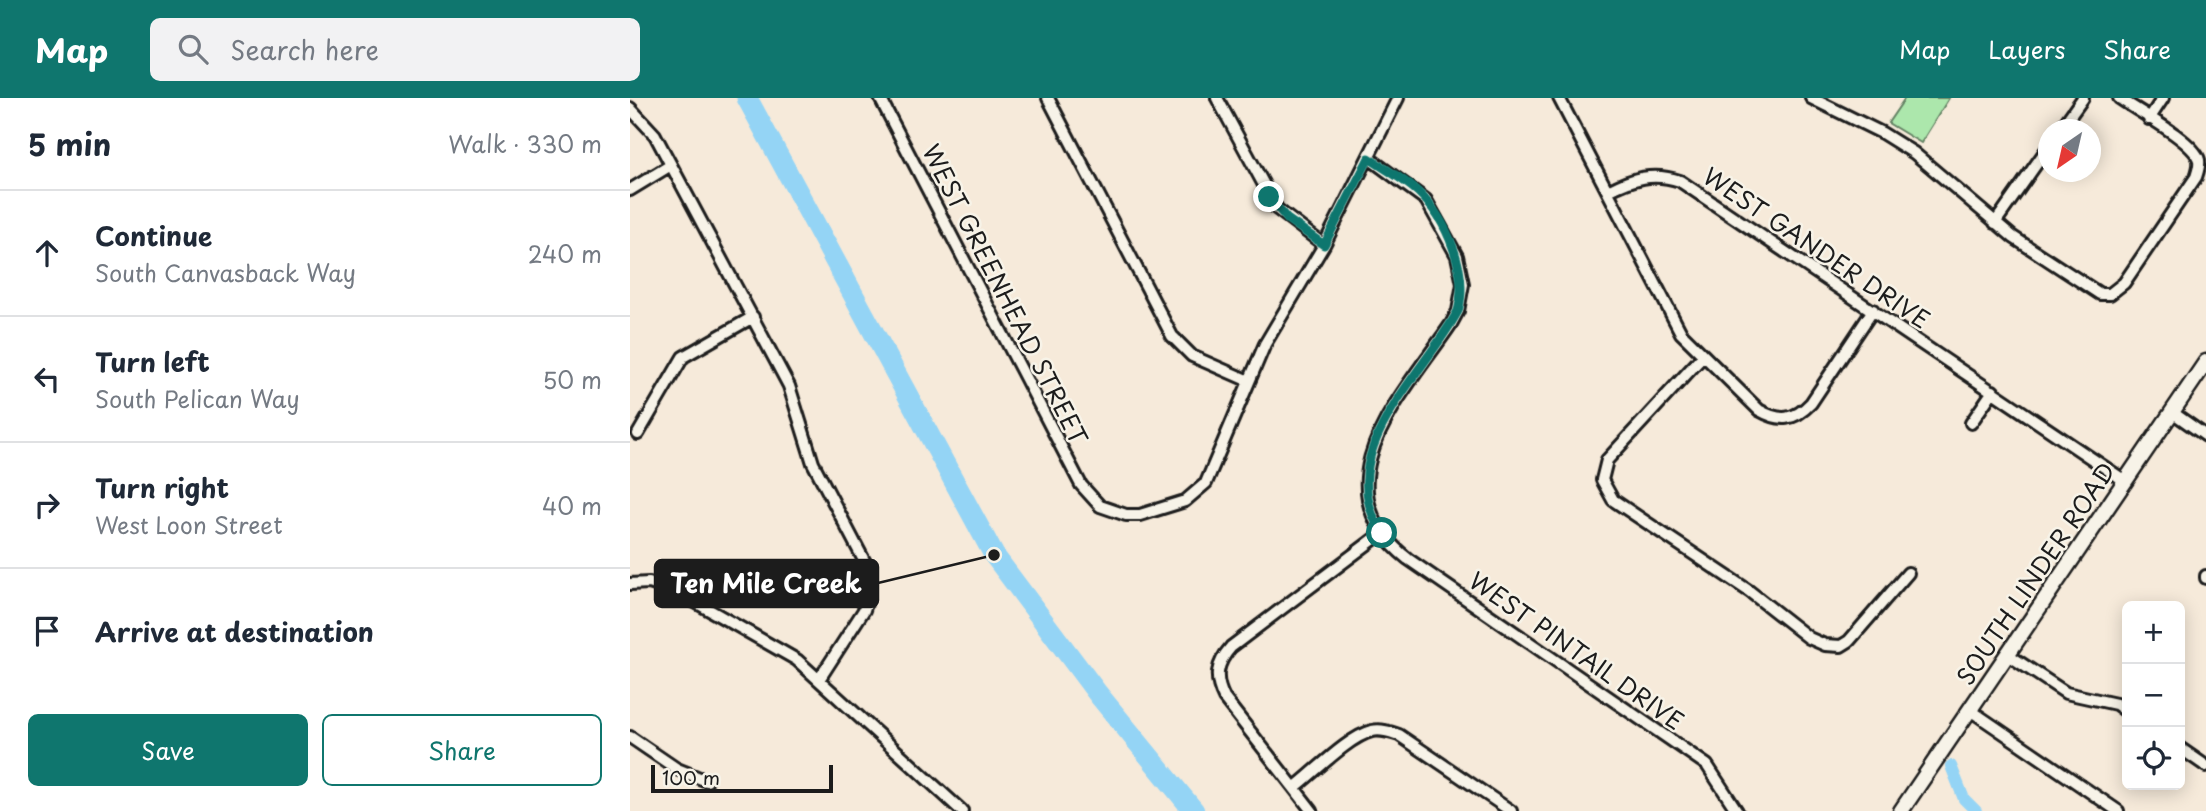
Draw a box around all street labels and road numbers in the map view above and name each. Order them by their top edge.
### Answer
street label: WEST GREENHEAD STREET [914,137,1098,451]
street label: WEST GANDER DRIVE [1696,157,1938,337]
street label: SOUTH LINDER ROAD [1947,454,2123,692]
street label: WEST PINTAIL DRIVE [1462,562,1692,738]

